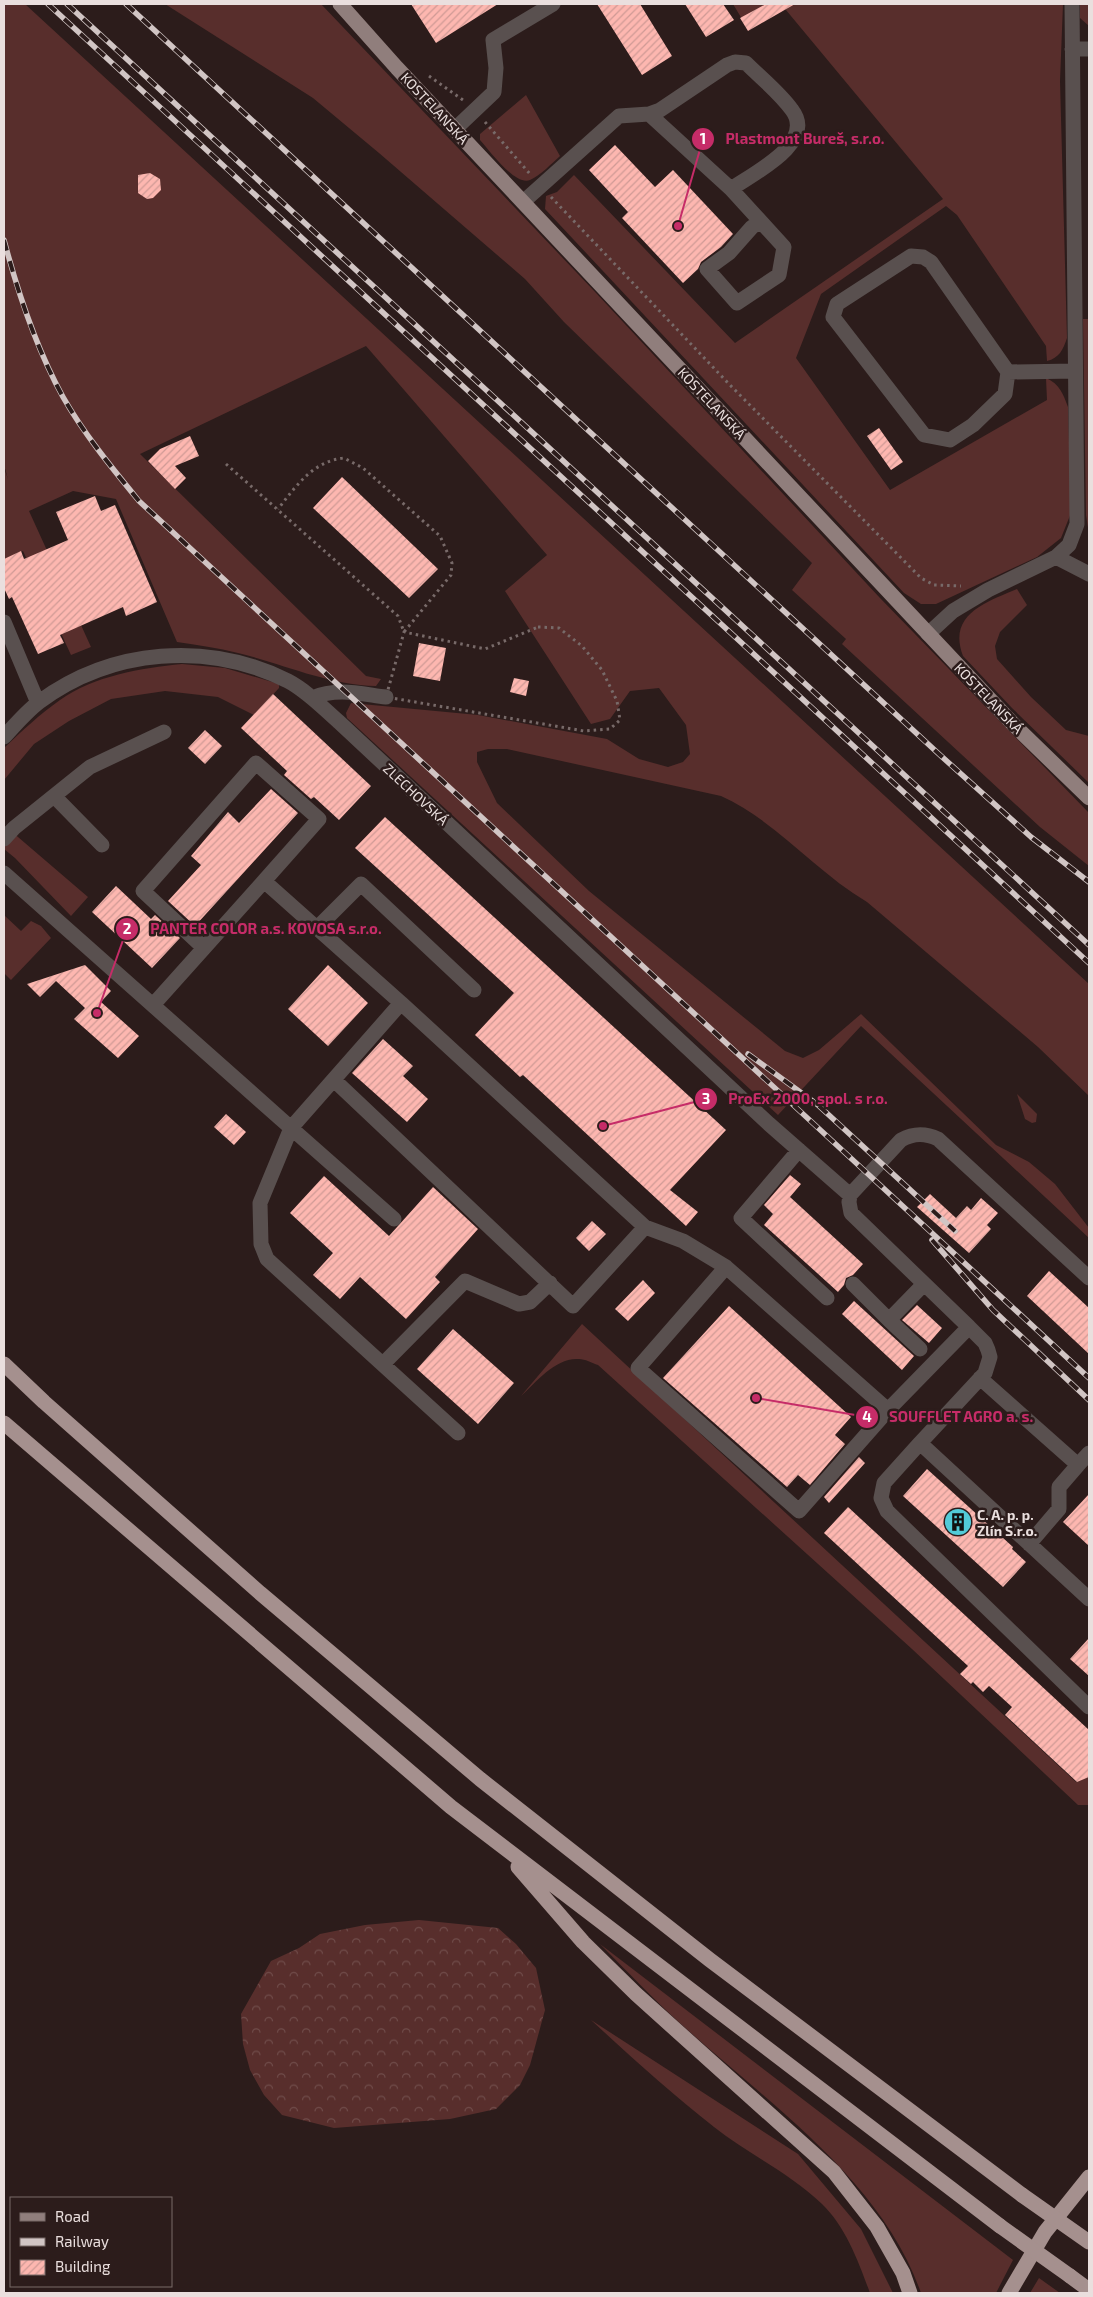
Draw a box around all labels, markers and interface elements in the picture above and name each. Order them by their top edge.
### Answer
street label: KOSTELANSKÁ [397,69,473,148]
callout: Plastmont Bureš, s.r.o. [690,124,894,154]
text: 1 [700,129,706,147]
text: Plastmont Bureš, s.r.o. [726,129,884,147]
street label: KOSTELANSKÁ [674,364,750,443]
street label: KOSTELANSKÁ [951,659,1027,737]
street label: ZLECHOVSKÁ [380,760,452,829]
callout: PANTER COLOR a.s. KOVOSA s.r.o. [115,914,391,944]
text: 2 [123,919,132,937]
text: PANTER COLOR a.s. KOVOSA s.r.o. [150,919,382,937]
callout: ProEx 2000, spol. s r.o. [694,1084,898,1114]
text: 3 [702,1089,710,1107]
text: ProEx 2000, spol. s r.o. [728,1089,888,1107]
callout: SOUFFLET AGRO a. s. [854,1402,1044,1432]
text: 4 [862,1407,872,1425]
text: SOUFFLET AGRO a. s. [889,1407,1033,1425]
place label: C. A. p. p. Zlín S.r.o. [977,1506,1037,1539]
building icon: C. A. p. p. Zlín S.r.o. [943,1507,973,1537]
legend [10,2197,172,2287]
text: Road [55,2207,90,2225]
text: Railway [55,2232,109,2250]
text: Building [55,2257,111,2275]

